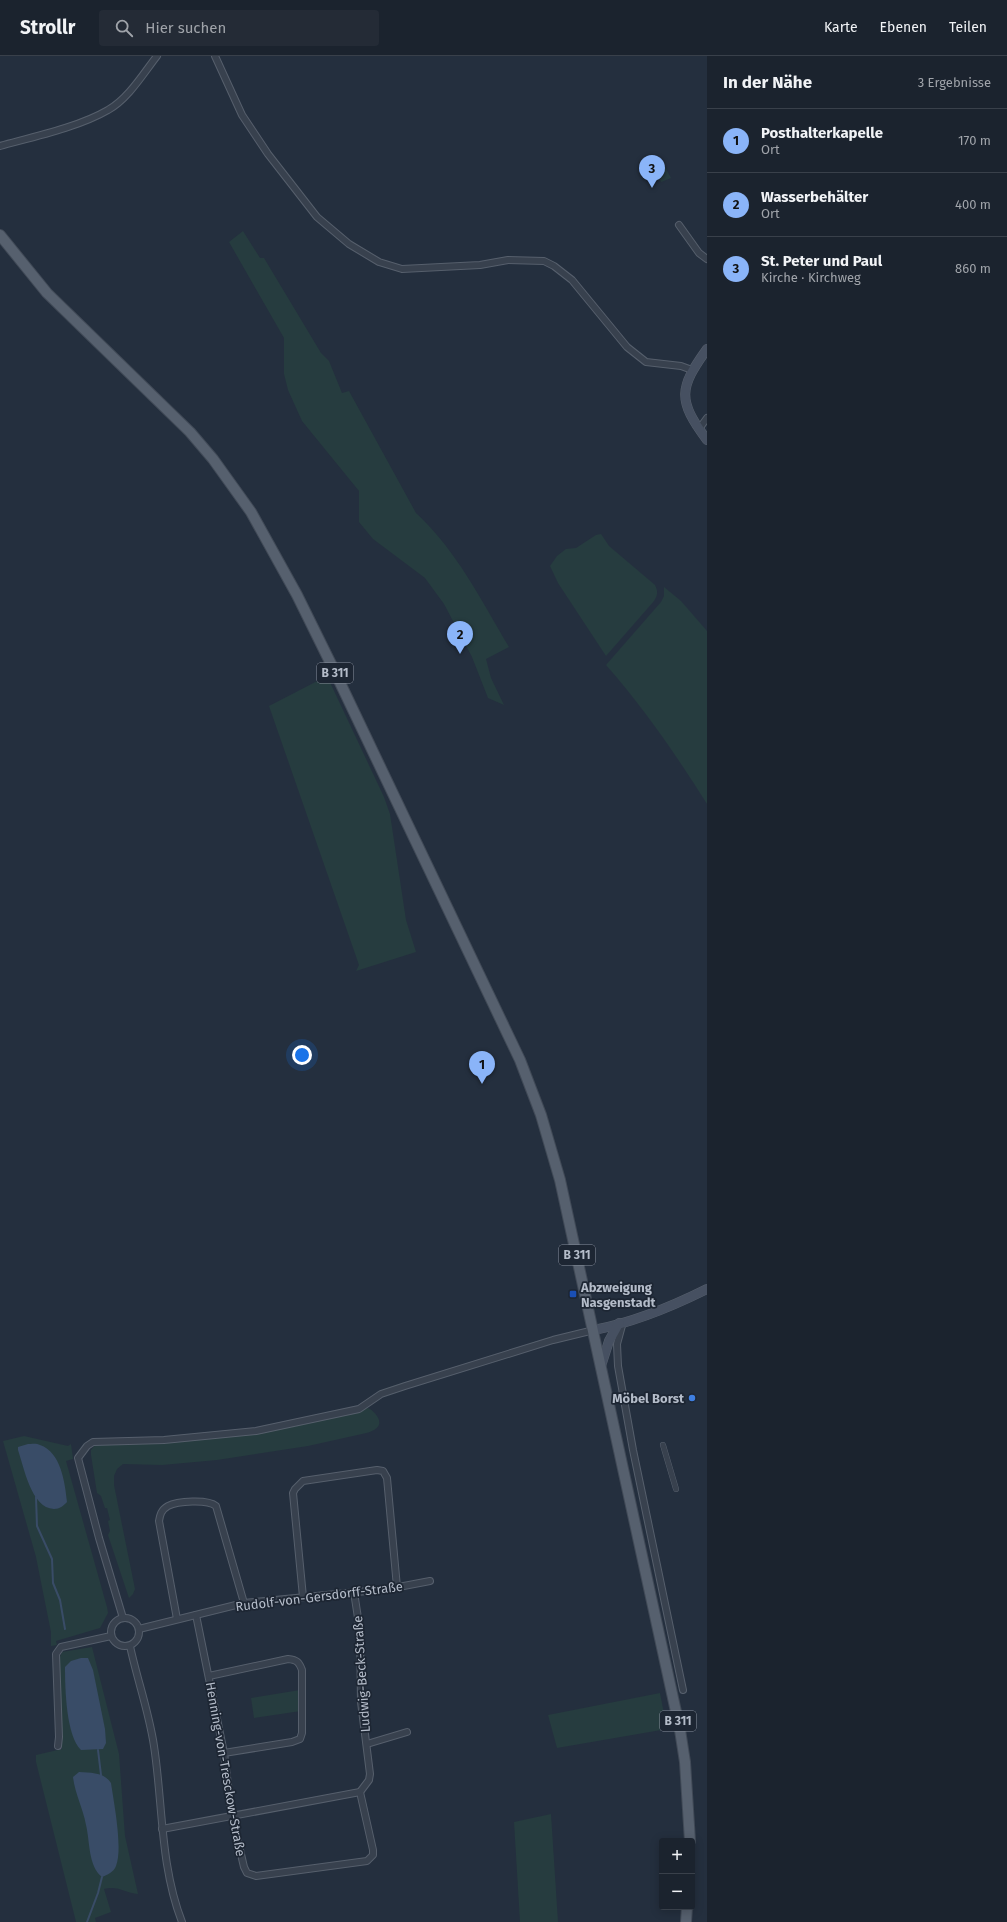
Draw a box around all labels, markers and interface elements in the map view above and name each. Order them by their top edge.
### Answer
search box [99,10,379,46]
text: Strollr [20,16,75,39]
icon: search [113,17,135,39]
text: Hier suchen [145,19,226,37]
text: Karte [824,19,858,36]
text: Ebenen [880,19,927,36]
text: Teilen [949,19,987,36]
text: In der Nähe [723,72,812,93]
text: 3 Ergebnisse [918,75,991,90]
text: Posthalterkapelle [761,124,883,142]
text: 1 [733,133,739,148]
text: 170 m [958,133,991,148]
text: Ort [761,142,780,157]
pin: 3 [639,155,665,188]
text: Wasserbehälter [761,188,868,206]
text: 2 [733,197,739,212]
text: 400 m [955,197,991,212]
text: Ort [761,206,780,221]
text: St. Peter und Paul [761,252,882,270]
text: 3 [733,261,739,276]
text: 860 m [955,261,991,276]
text: Kirche · Kirchweg [761,270,861,285]
pin: 2 [447,621,473,654]
road number: B 311 [317,663,353,683]
your location [292,1045,312,1065]
pin: 1 [469,1051,495,1084]
road number: B 311 [559,1245,595,1265]
place label: Abzweigung Nasgenstadt [580,1280,657,1310]
marker: Abzweigung Nasgenstadt [568,1289,578,1299]
place label: Möbel Borst [612,1391,685,1406]
marker: Möbel Borst [687,1393,697,1403]
street label: Rudolf-von-Gersdorff-Straße [235,1579,404,1614]
street label: Ludwig-Beck-Straße [350,1615,373,1733]
street label: Henning-von-Tresckow-Straße [203,1681,248,1858]
road number: B 311 [660,1711,696,1731]
map controls [659,1838,695,1910]
button: + [659,1838,695,1874]
button: − [659,1874,695,1910]

